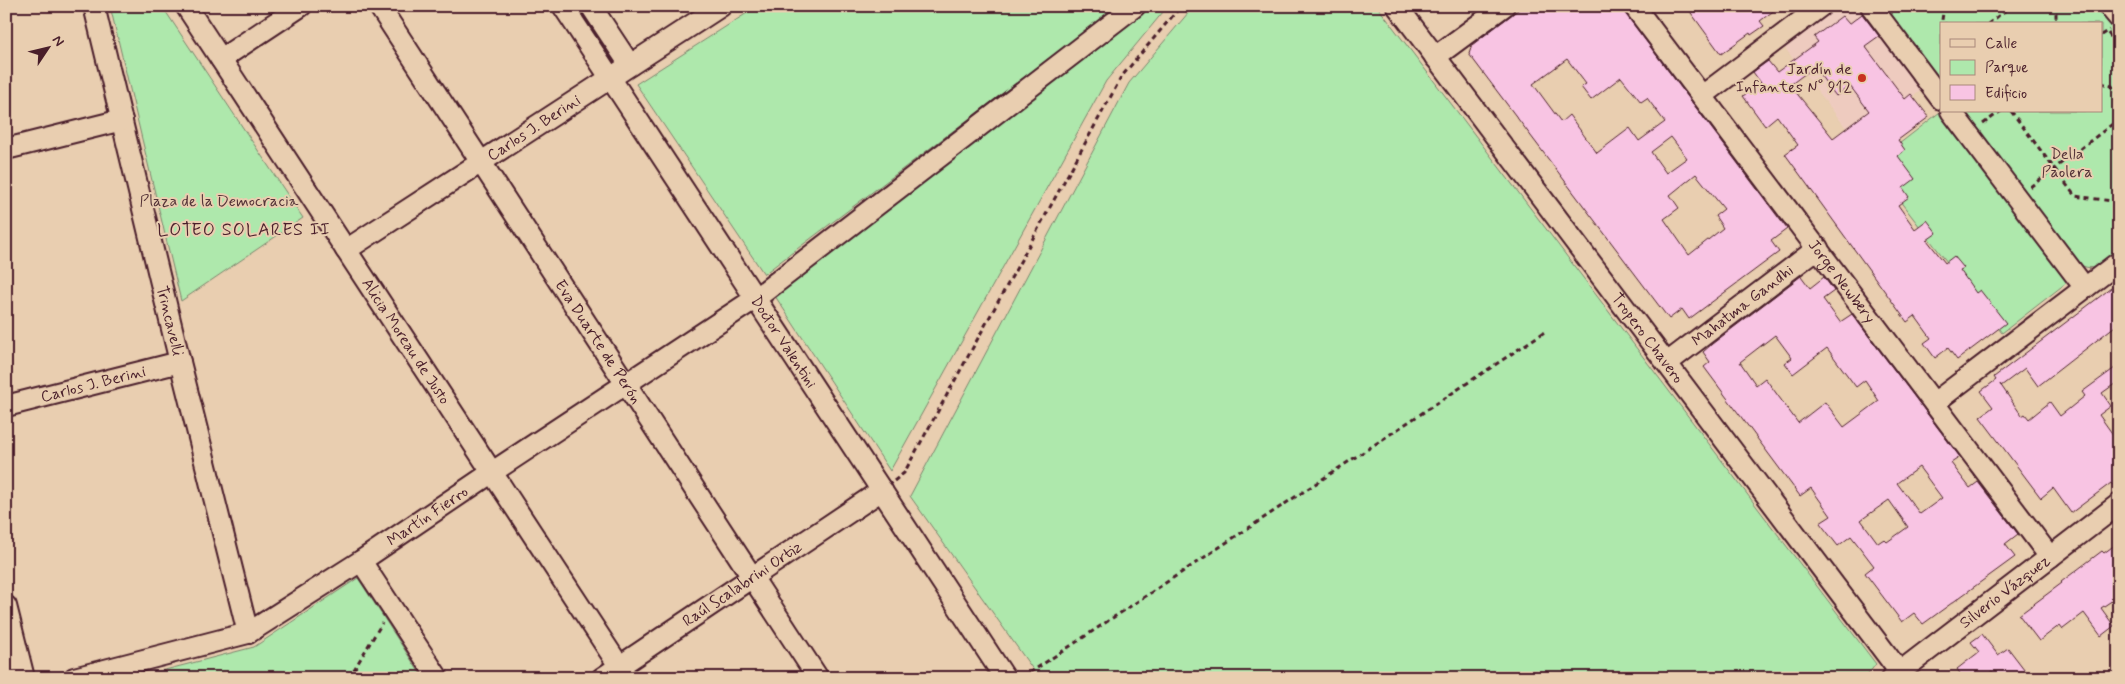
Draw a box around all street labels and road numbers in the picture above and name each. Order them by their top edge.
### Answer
street label: Carlos J. Berini [483,90,585,166]
street label: Jorge Newbery [1803,235,1880,328]
street label: Mahatma Gandhi [1687,260,1798,351]
street label: Alicia Moreau de Justo [357,274,455,409]
street label: Eva Duarte de Perón [550,276,647,408]
street label: Trincavelli [151,284,189,358]
street label: Tropero Chavero [1607,289,1689,388]
street label: Doctor Valentini [746,292,822,392]
street label: Carlos J. Berini [39,360,148,407]
street label: Martín Fierro [383,481,472,551]
street label: Raúl Scalabrini Ortiz [678,536,806,631]
street label: Silverio Vázquez [1955,550,2054,633]

